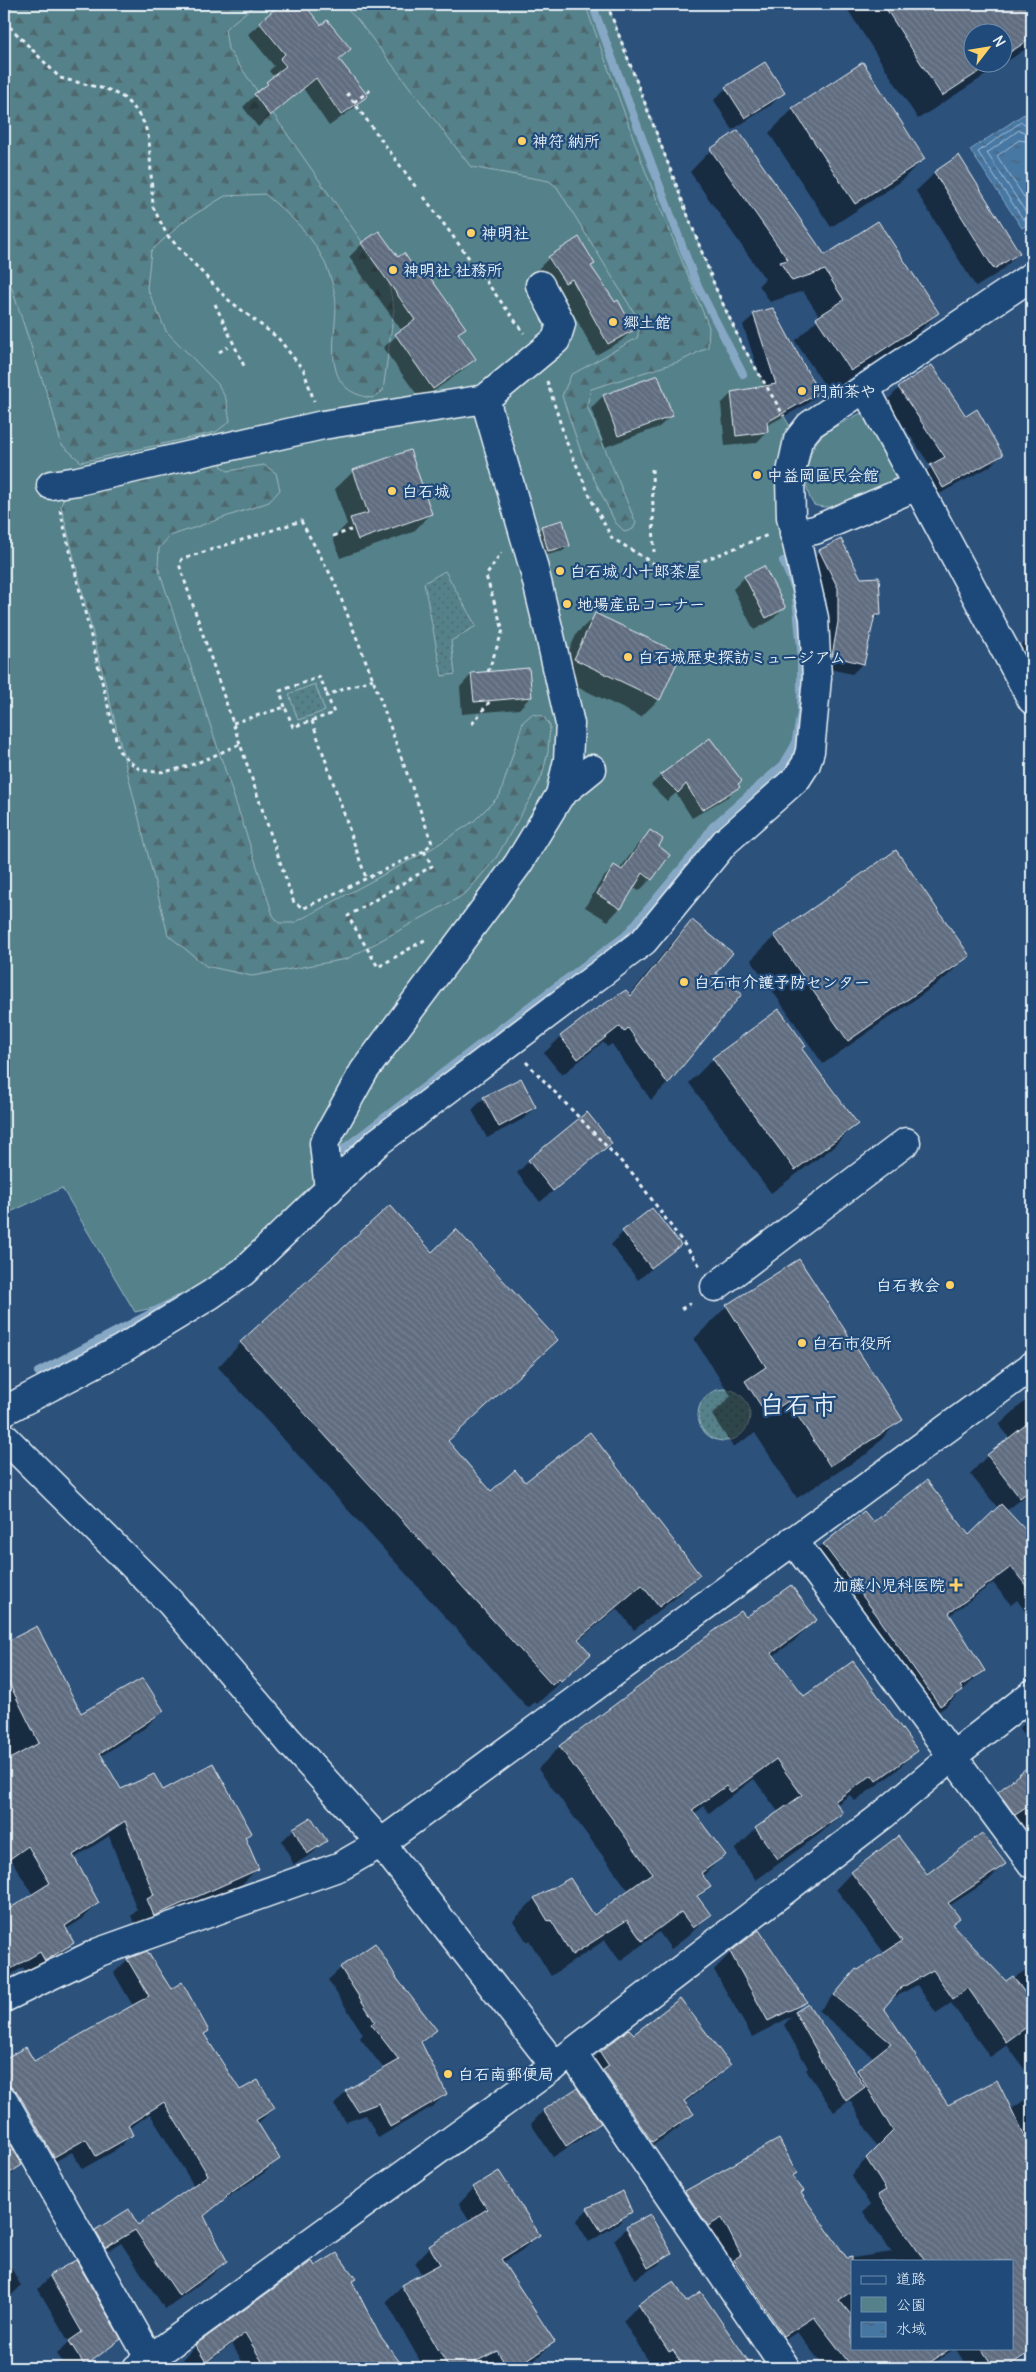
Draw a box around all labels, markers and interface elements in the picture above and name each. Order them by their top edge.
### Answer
north arrow [964,22,1014,72]
text: N [989,33,1009,50]
place label: 神符 納所 [532,131,600,151]
marker: 神符 納所 [516,135,528,147]
place label: 神明社 [481,223,529,243]
marker: 神明社 [465,227,477,239]
place label: 神明社 社務所 [403,260,503,280]
marker: 神明社 社務所 [387,264,399,276]
place label: 郷土館 [623,312,671,332]
marker: 郷土館 [607,316,619,328]
place label: 門前茶や [812,381,876,401]
marker: 門前茶や [796,385,808,397]
place label: 中益岡區民会館 [767,465,879,485]
marker: 中益岡區民会館 [751,469,763,481]
place label: 白石城 [402,481,450,501]
marker: 白石城 [386,485,398,497]
place label: 白石城 小十郎茶屋 [570,561,702,581]
marker: 白石城 小十郎茶屋 [554,565,566,577]
place label: 地場産品コーナー [577,594,705,614]
marker: 地場産品コーナー [561,598,573,610]
place label: 白石城歴史探訪ミュージアム [638,647,846,667]
marker: 白石城歴史探訪ミュージアム [622,651,634,663]
place label: 白石市介護予防センター [694,972,870,992]
marker: 白石市介護予防センター [678,976,690,988]
place label: 白石教会 [876,1275,940,1295]
marker: 白石教会 [944,1279,956,1291]
place label: 白石市役所 [812,1333,892,1353]
marker: 白石市役所 [796,1337,808,1349]
district label: 白石市 [759,1388,837,1421]
place label: 加藤小児科医院 [833,1575,945,1595]
marker: 加藤小児科医院 [949,1578,963,1592]
place label: 白石南郵便局 [458,2064,554,2084]
marker: 白石南郵便局 [442,2068,454,2080]
legend [851,2260,1014,2350]
text: 道路 [896,2269,926,2288]
text: 公園 [896,2295,926,2314]
text: 水域 [896,2319,926,2338]

